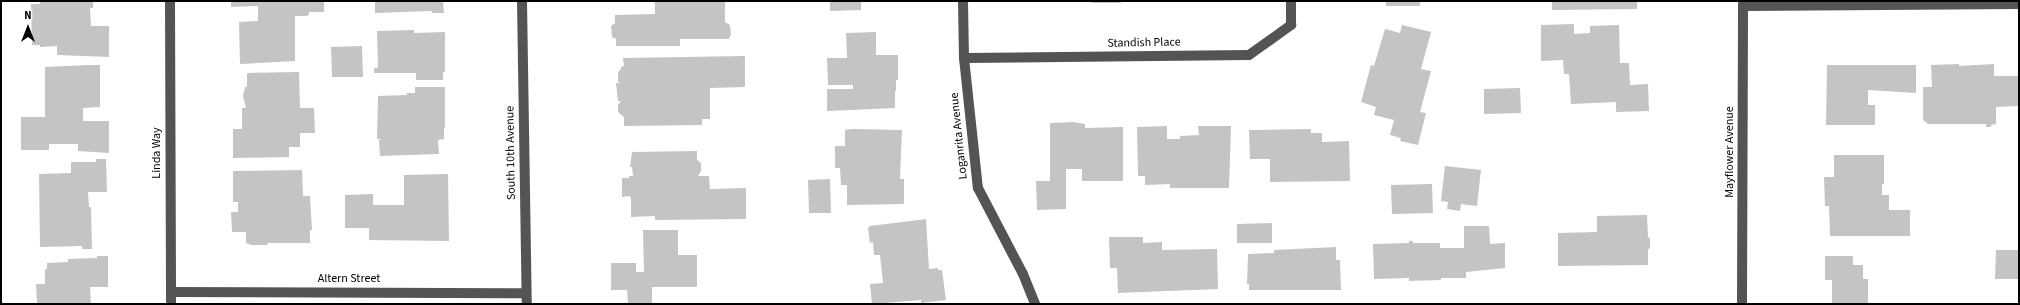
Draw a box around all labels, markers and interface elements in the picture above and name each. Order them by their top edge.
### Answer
north arrow [8,8,48,48]
text: N [24,8,32,23]
street label: Standish Place [1107,35,1181,51]
street label: Loganrita Avenue [947,92,971,180]
street label: South 10th Avenue [503,106,519,200]
street label: Mayflower Avenue [1723,106,1737,198]
street label: Linda Way [150,127,164,179]
street label: Altern Street [318,272,380,286]

